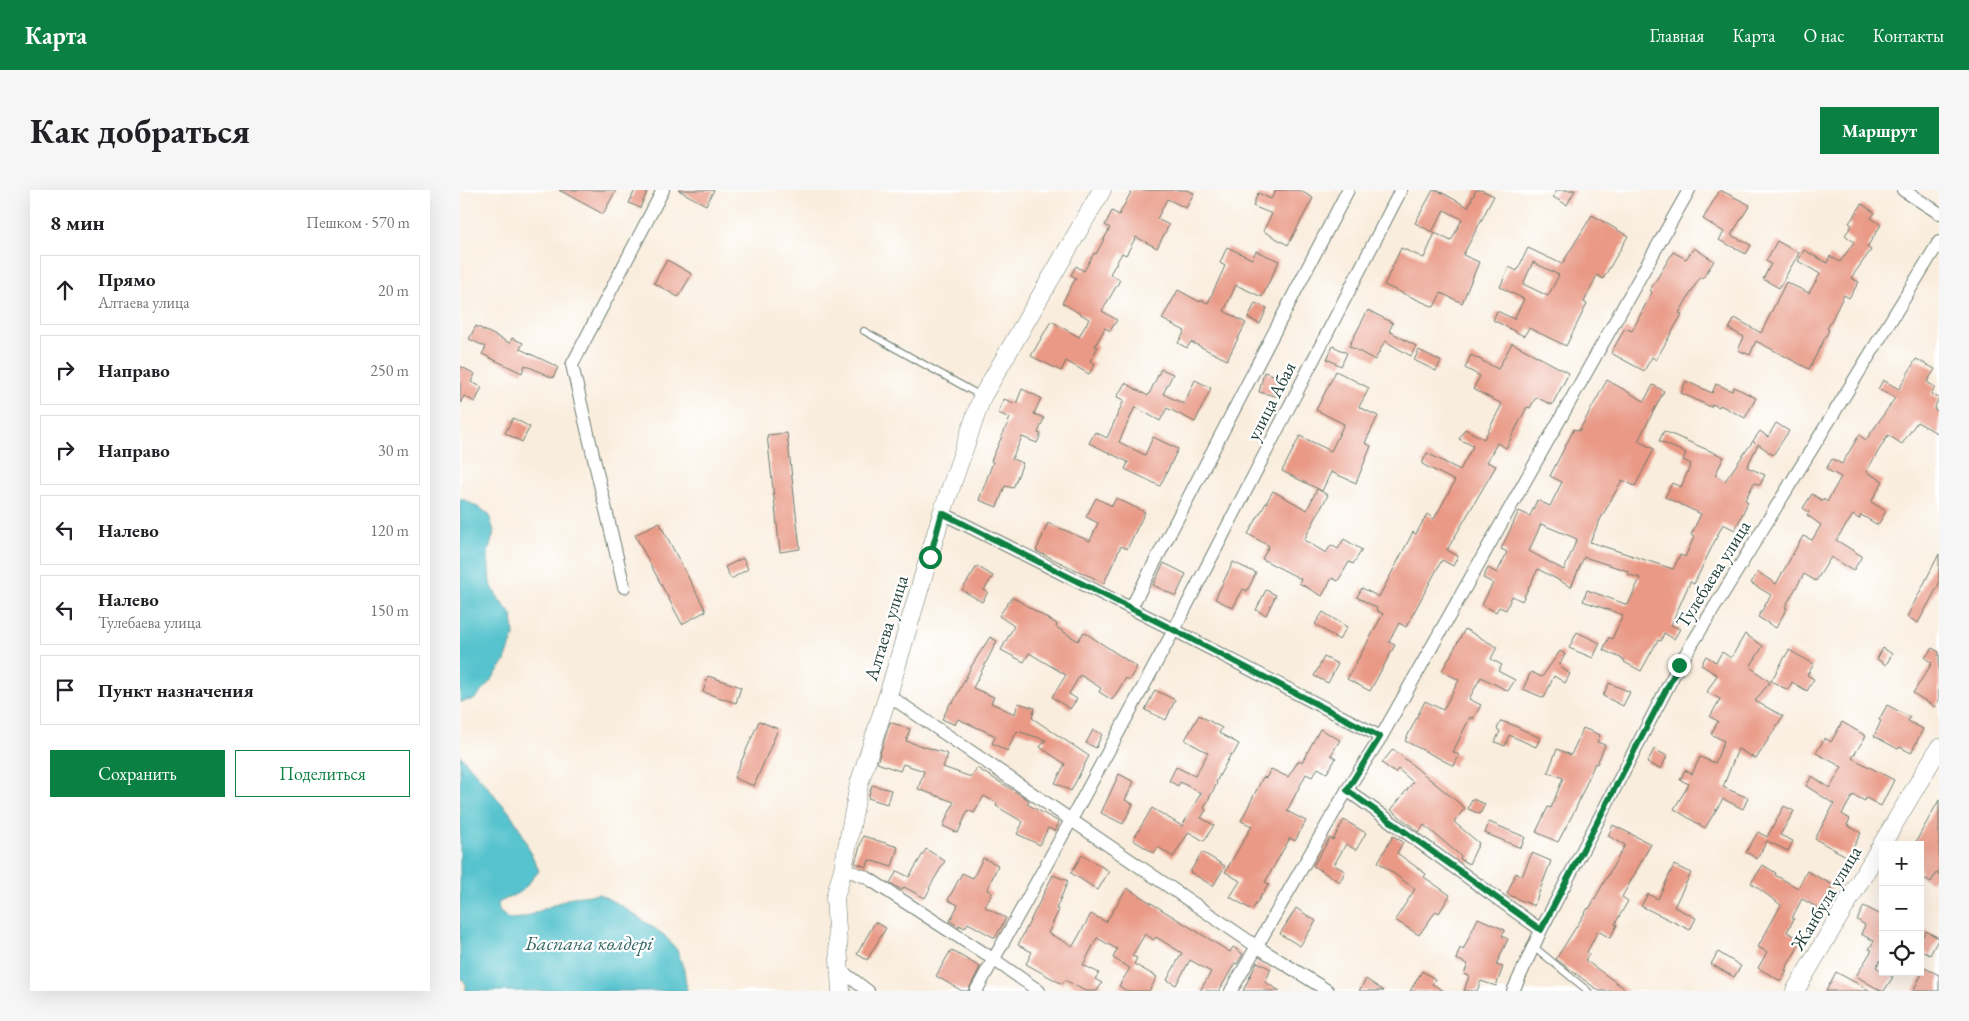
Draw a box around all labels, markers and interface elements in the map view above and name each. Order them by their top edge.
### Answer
text: Карта [25,20,87,51]
text: Главная [1650,24,1704,47]
text: Карта [1732,24,1775,47]
text: О нас [1803,24,1845,47]
text: Контакты [1873,24,1944,47]
button: Маршрут [1820,107,1939,154]
text: Как добраться [30,108,250,153]
text: 8 мин [50,209,105,236]
text: Пешком · 570 m [306,212,410,233]
text: Прямо [98,267,156,292]
icon: ahead [51,276,79,304]
text: 20 m [378,280,409,301]
text: Алтаева улица [98,292,190,313]
icon: right [51,356,79,384]
street label: улица Абая [1240,357,1302,445]
text: Направо [98,358,170,383]
text: 250 m [370,360,409,381]
icon: right [51,436,79,464]
text: Направо [98,438,170,463]
text: 30 m [378,440,409,461]
street label: Тулебаева улица [1670,515,1756,633]
icon: left [51,516,79,544]
text: Налево [98,518,159,543]
text: 120 m [370,520,409,541]
route start [919,546,942,569]
street label: Алтаева улица [858,572,914,685]
text: Налево [98,587,159,612]
icon: left [51,596,79,624]
text: 150 m [370,600,409,621]
text: Тулебаева улица [98,612,201,633]
route end [1668,654,1691,677]
icon: arrive [51,676,79,704]
text: Пункт назначения [98,678,254,703]
button: Сохранить [50,750,225,797]
button: Поделиться [235,750,410,797]
street label: Жанбула улица [1785,841,1867,956]
map controls [1879,841,1924,976]
button: + [1879,841,1924,886]
button: − [1879,886,1924,931]
water label: Баспана көлдері [524,930,654,956]
button: locate [1879,931,1924,976]

